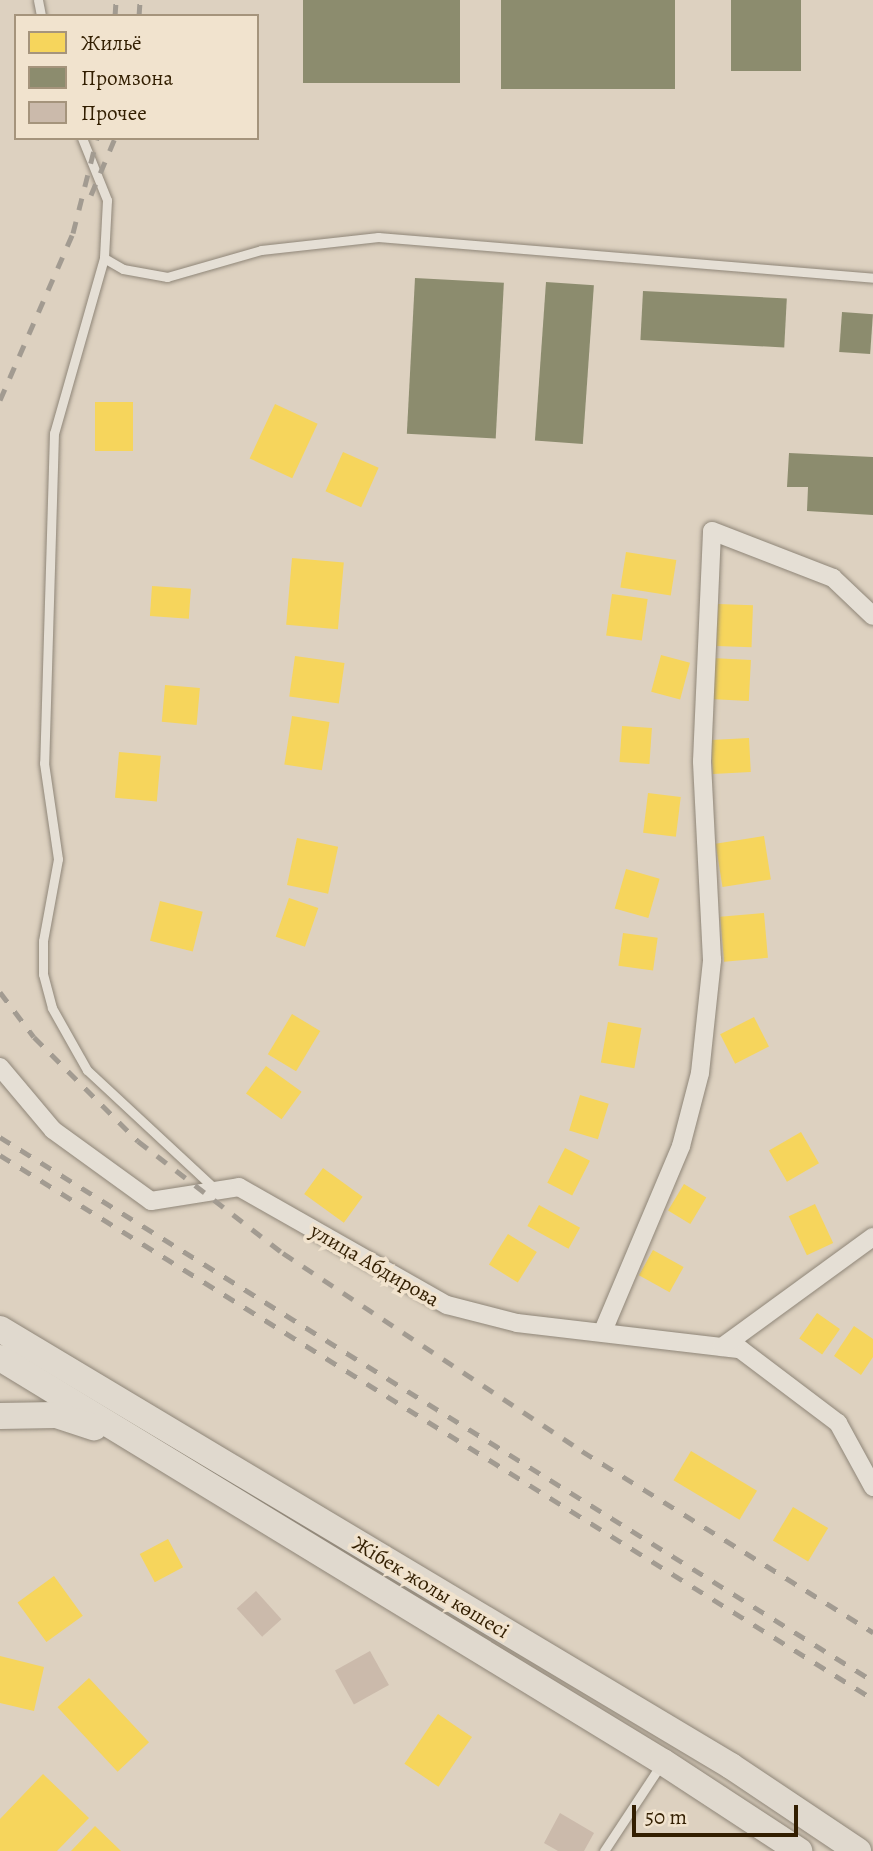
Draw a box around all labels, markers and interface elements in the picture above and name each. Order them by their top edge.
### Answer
legend [14,14,259,140]
text: Жильё [81,29,142,57]
text: Промзона [81,64,173,92]
text: Прочее [81,99,147,127]
street label: улица Абдирова [306,1218,444,1312]
street label: Жібек жолы көшесі [348,1530,514,1644]
scale bar [635,1792,801,1836]
text: 50 m [645,1803,687,1831]

